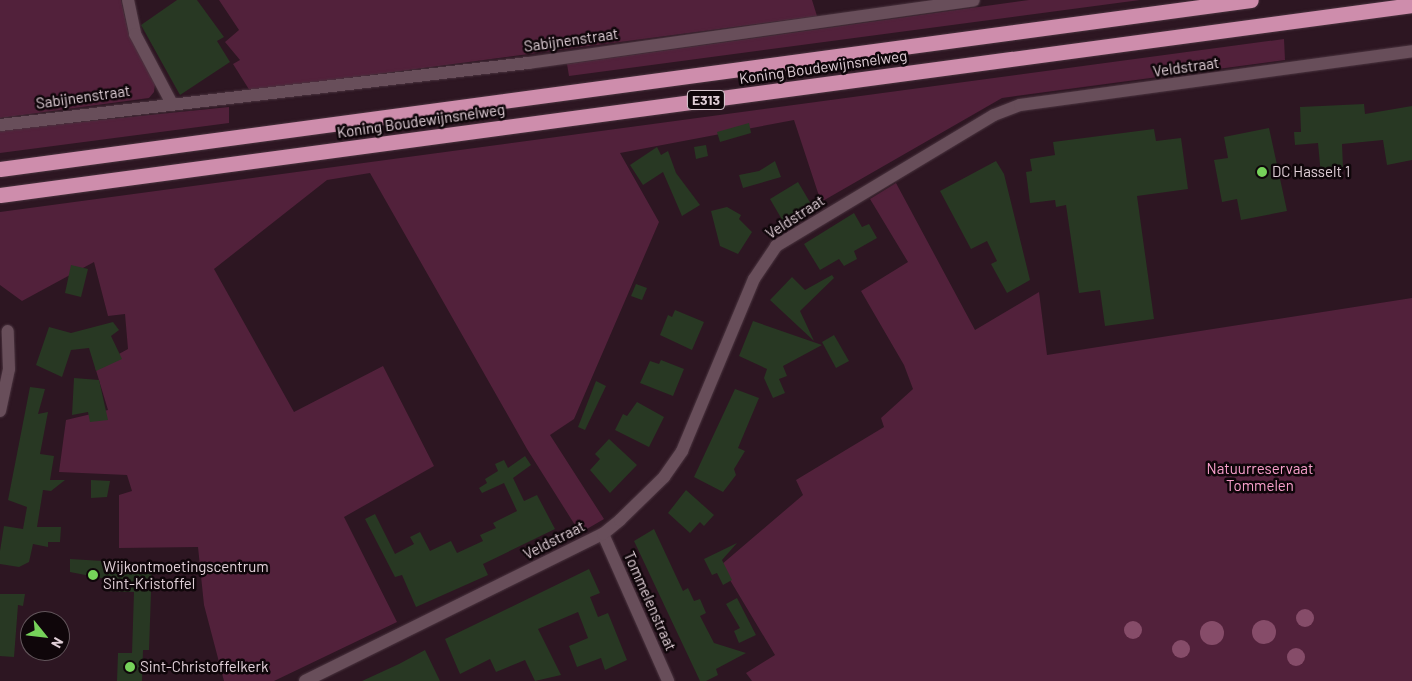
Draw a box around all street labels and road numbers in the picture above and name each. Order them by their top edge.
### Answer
street label: Sabijnenstraat [523,24,619,56]
street label: Koning Boudewijnsnelweg [738,46,908,88]
street label: Veldstraat [1152,53,1220,81]
street label: Sabijnenstraat [35,81,131,113]
road number: E313 [686,88,726,112]
street label: Koning Boudewijnsnelweg [336,100,506,142]
street label: Veldstraat [762,191,828,243]
street label: Veldstraat [520,517,588,563]
street label: Tommelenstraat [620,549,680,653]

